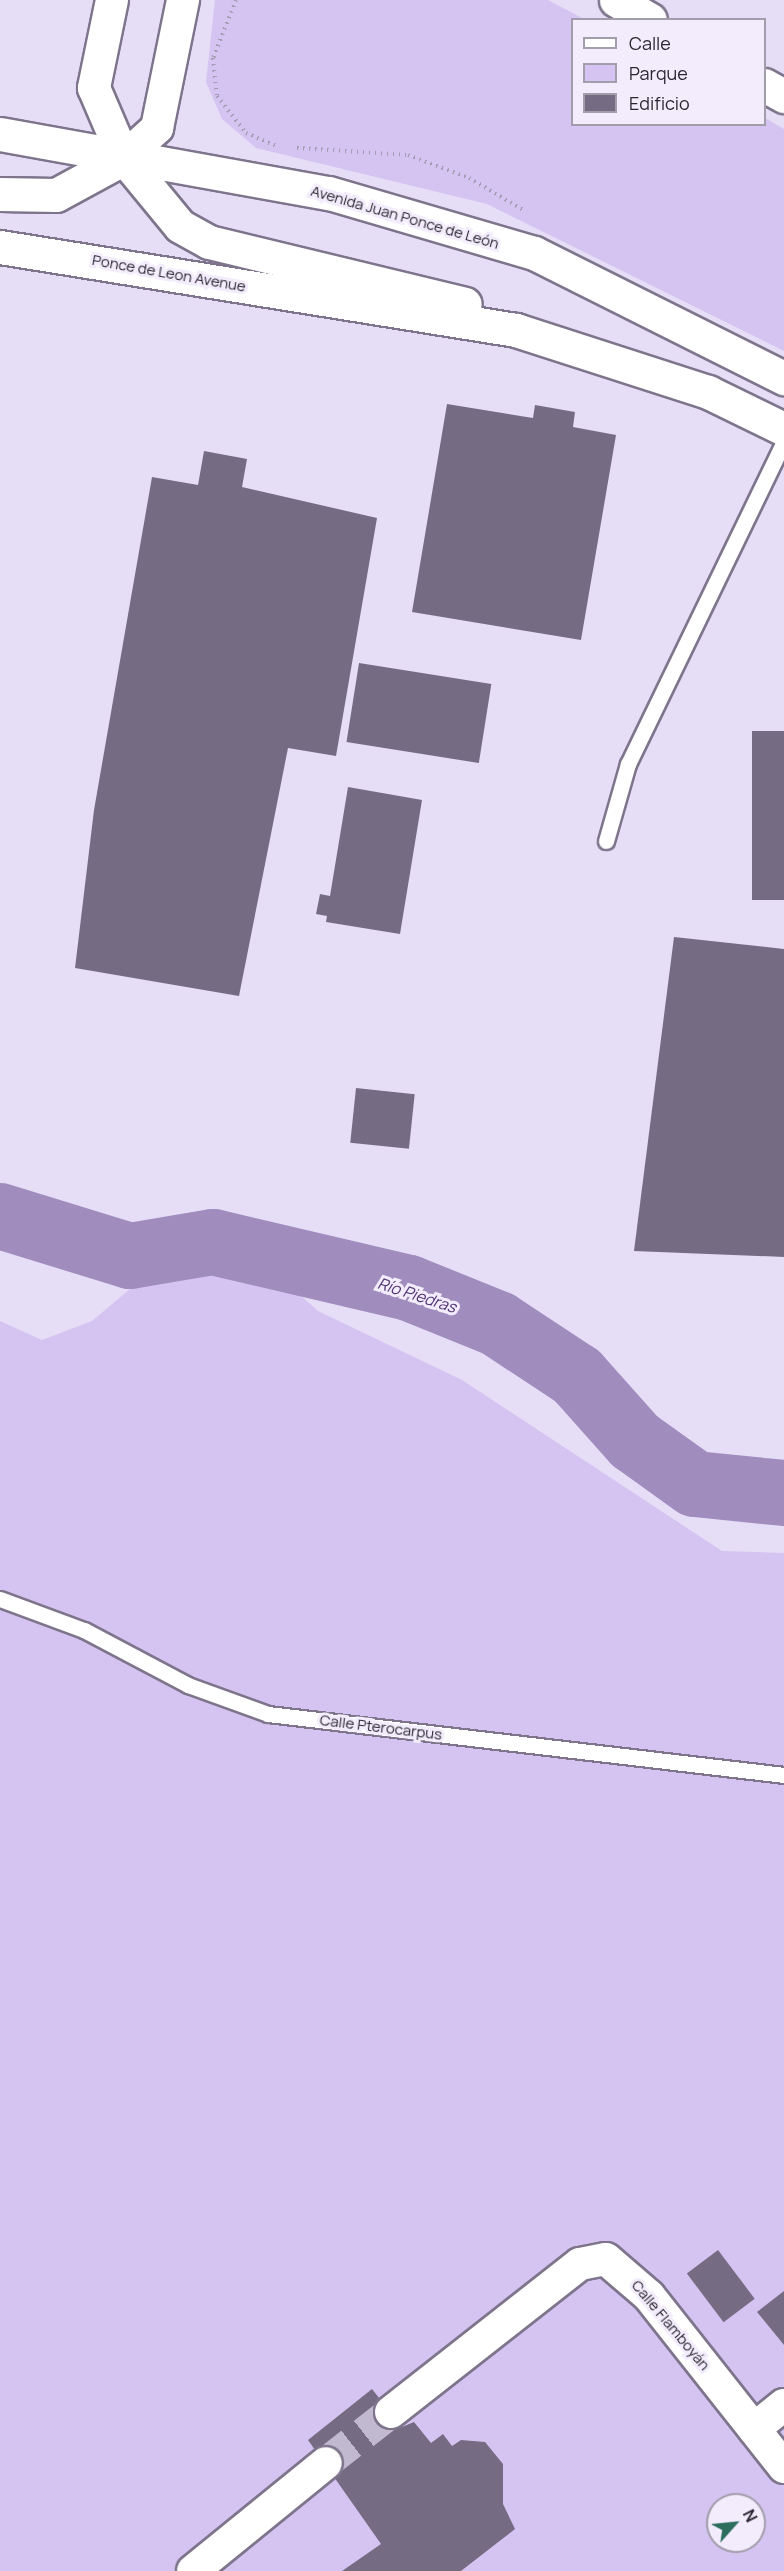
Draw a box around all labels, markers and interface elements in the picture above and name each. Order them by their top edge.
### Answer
legend [571,18,766,126]
text: Calle [629,31,671,55]
text: Parque [629,61,688,85]
text: Edificio [629,91,690,115]
street label: Avenida Juan Ponce de León [309,181,501,253]
street label: Ponce de Leon Avenue [91,251,247,295]
water label: Río Piedras [375,1273,459,1317]
street label: Calle Pterocarpus [319,1711,443,1743]
street label: Calle Flamboyán [628,2276,714,2374]
north arrow [706,2493,766,2553]
text: N [738,2506,763,2526]

